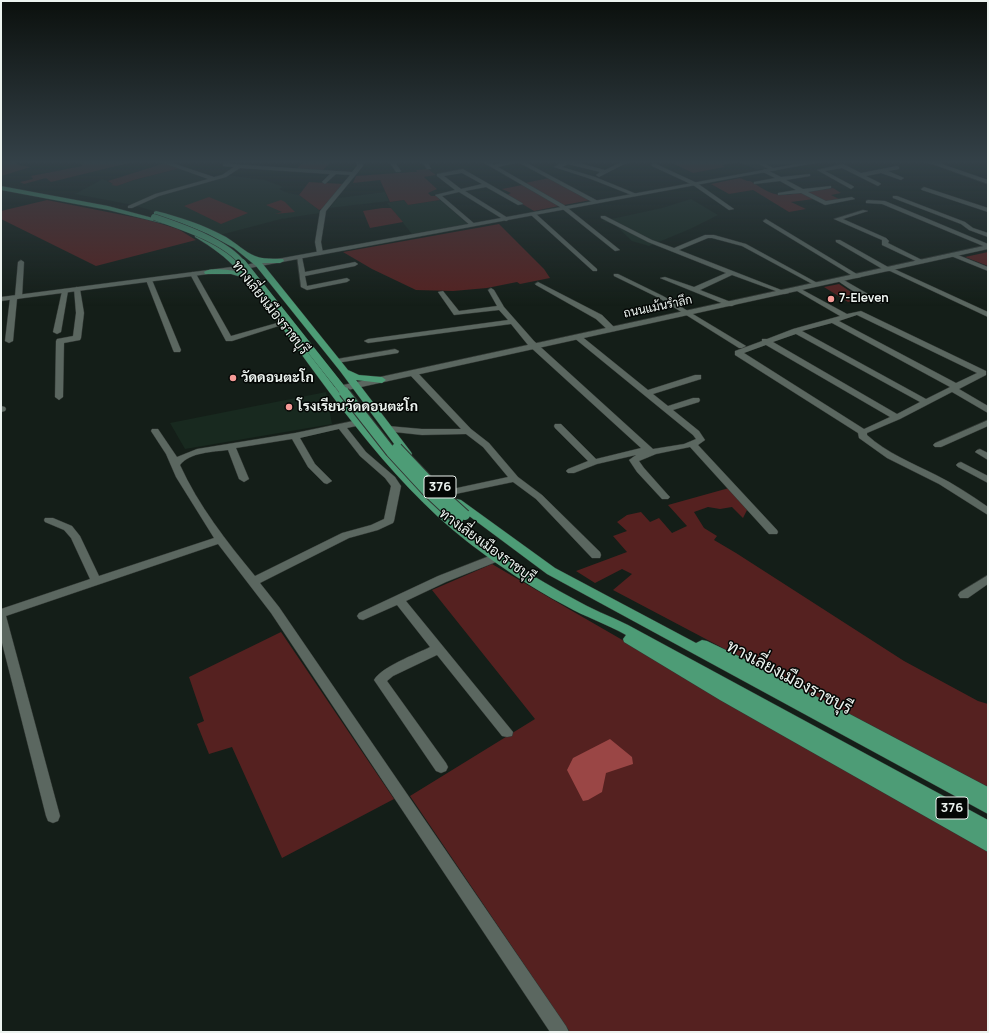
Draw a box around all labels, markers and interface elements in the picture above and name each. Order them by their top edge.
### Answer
street label: ทางเลี่ยงเมืองราชบุรี [228,258,312,358]
place label: 7-Eleven [839,292,889,306]
street label: ถนนแม้นรำลึก [622,293,694,321]
marker: 7-Eleven [826,294,836,304]
place label: วัดดอนตะโก [241,370,314,386]
marker: วัดดอนตะโก [228,373,238,383]
place label: โรงเรียนวัดดอนตะโก [297,399,418,415]
marker: โรงเรียนวัดดอนตะโก [284,402,294,412]
road number: 376 [424,476,456,498]
street label: ทางเลี่ยงเมืองราชบุรี [436,506,538,586]
street label: ทางเลี่ยงเมืองราชบุรี [723,636,855,720]
road number: 376 [936,797,968,819]

